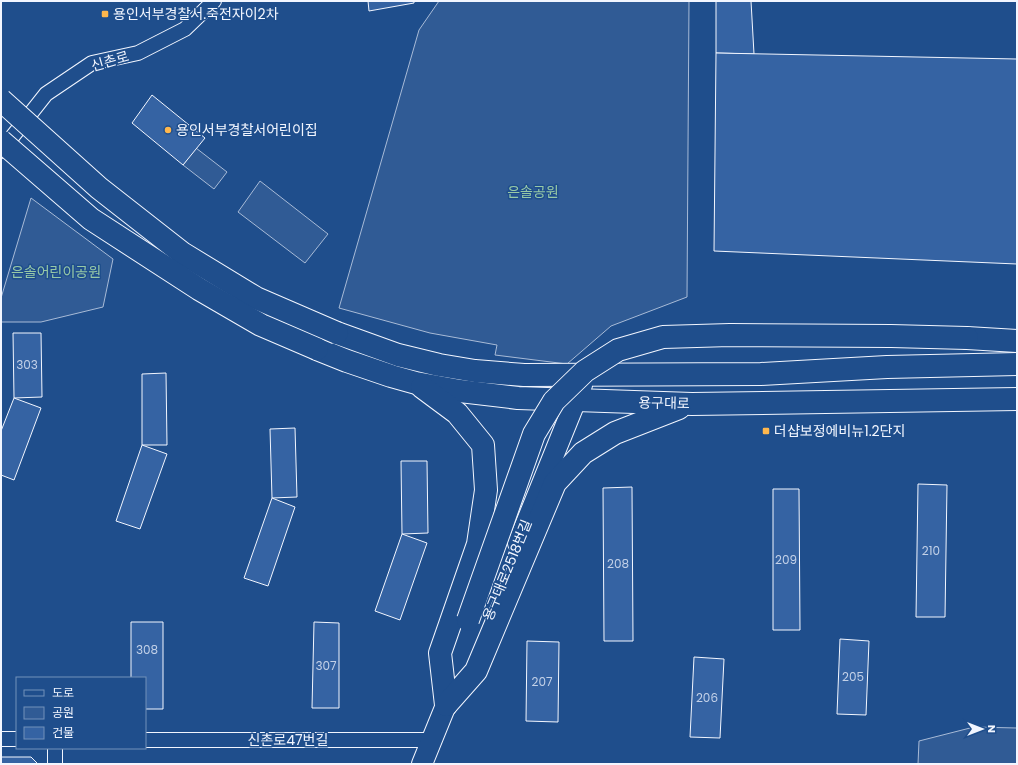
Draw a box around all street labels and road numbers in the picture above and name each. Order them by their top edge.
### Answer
street label: 신촌로 [89,46,131,76]
street label: 용구대로 [638,393,690,413]
street label: 용구대로2518번길 [478,516,536,624]
street label: 신촌로47번길 [248,730,328,750]

